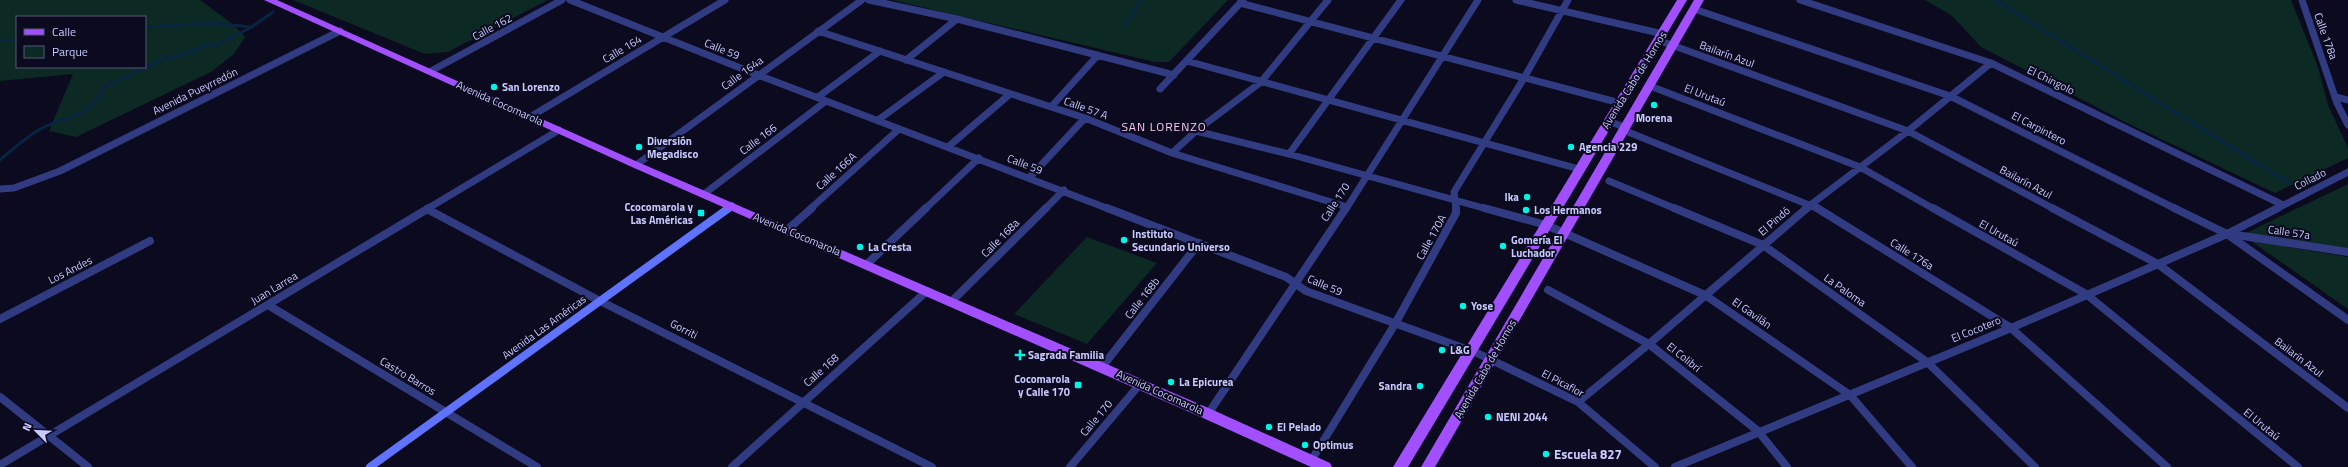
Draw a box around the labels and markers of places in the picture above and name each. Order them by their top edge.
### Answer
place label: San Lorenzo [502,79,560,95]
marker: San Lorenzo [489,82,499,92]
marker: Morena [1649,100,1659,110]
place label: Morena [1636,110,1673,126]
place label: Diversión Megadisco [647,133,698,162]
place label: Agencia 229 [1579,139,1637,155]
marker: Diversión Megadisco [634,142,644,152]
marker: Agencia 229 [1566,142,1576,152]
place label: Ika [1505,189,1519,205]
marker: Ika [1522,192,1532,202]
place label: Ccocomarola y Las Américas [624,199,693,228]
place label: Los Hermanos [1534,202,1602,218]
marker: Los Hermanos [1521,205,1531,215]
marker: Ccocomarola y Las Américas [696,208,706,218]
place label: Instituto Secundario Universo [1132,226,1230,255]
place label: Gomería El Luchador [1511,232,1562,261]
marker: Instituto Secundario Universo [1119,235,1129,245]
place label: La Cresta [868,239,912,255]
marker: Gomería El Luchador [1498,241,1508,251]
marker: La Cresta [855,242,865,252]
place label: Yose [1471,298,1493,314]
marker: Yose [1458,301,1468,311]
place label: L&G [1450,342,1470,358]
marker: L&G [1437,345,1447,355]
place label: Sagrada Familia [1028,347,1104,363]
marker: Sagrada Familia [1015,350,1025,360]
place label: Cocomarola y Calle 170 [1014,371,1070,400]
place label: La Epicurea [1179,374,1234,390]
marker: La Epicurea [1166,377,1176,387]
place label: Sandra [1379,378,1412,394]
marker: Cocomarola y Calle 170 [1073,380,1083,390]
marker: Sandra [1415,381,1425,391]
place label: NENI 2044 [1496,409,1548,425]
marker: NENI 2044 [1483,412,1493,422]
place label: El Pelado [1277,419,1321,435]
marker: El Pelado [1264,422,1274,432]
place label: Optimus [1313,437,1354,453]
marker: Optimus [1300,440,1310,450]
place label: Escuela 827 [1554,444,1622,464]
marker: Escuela 827 [1541,449,1551,459]

